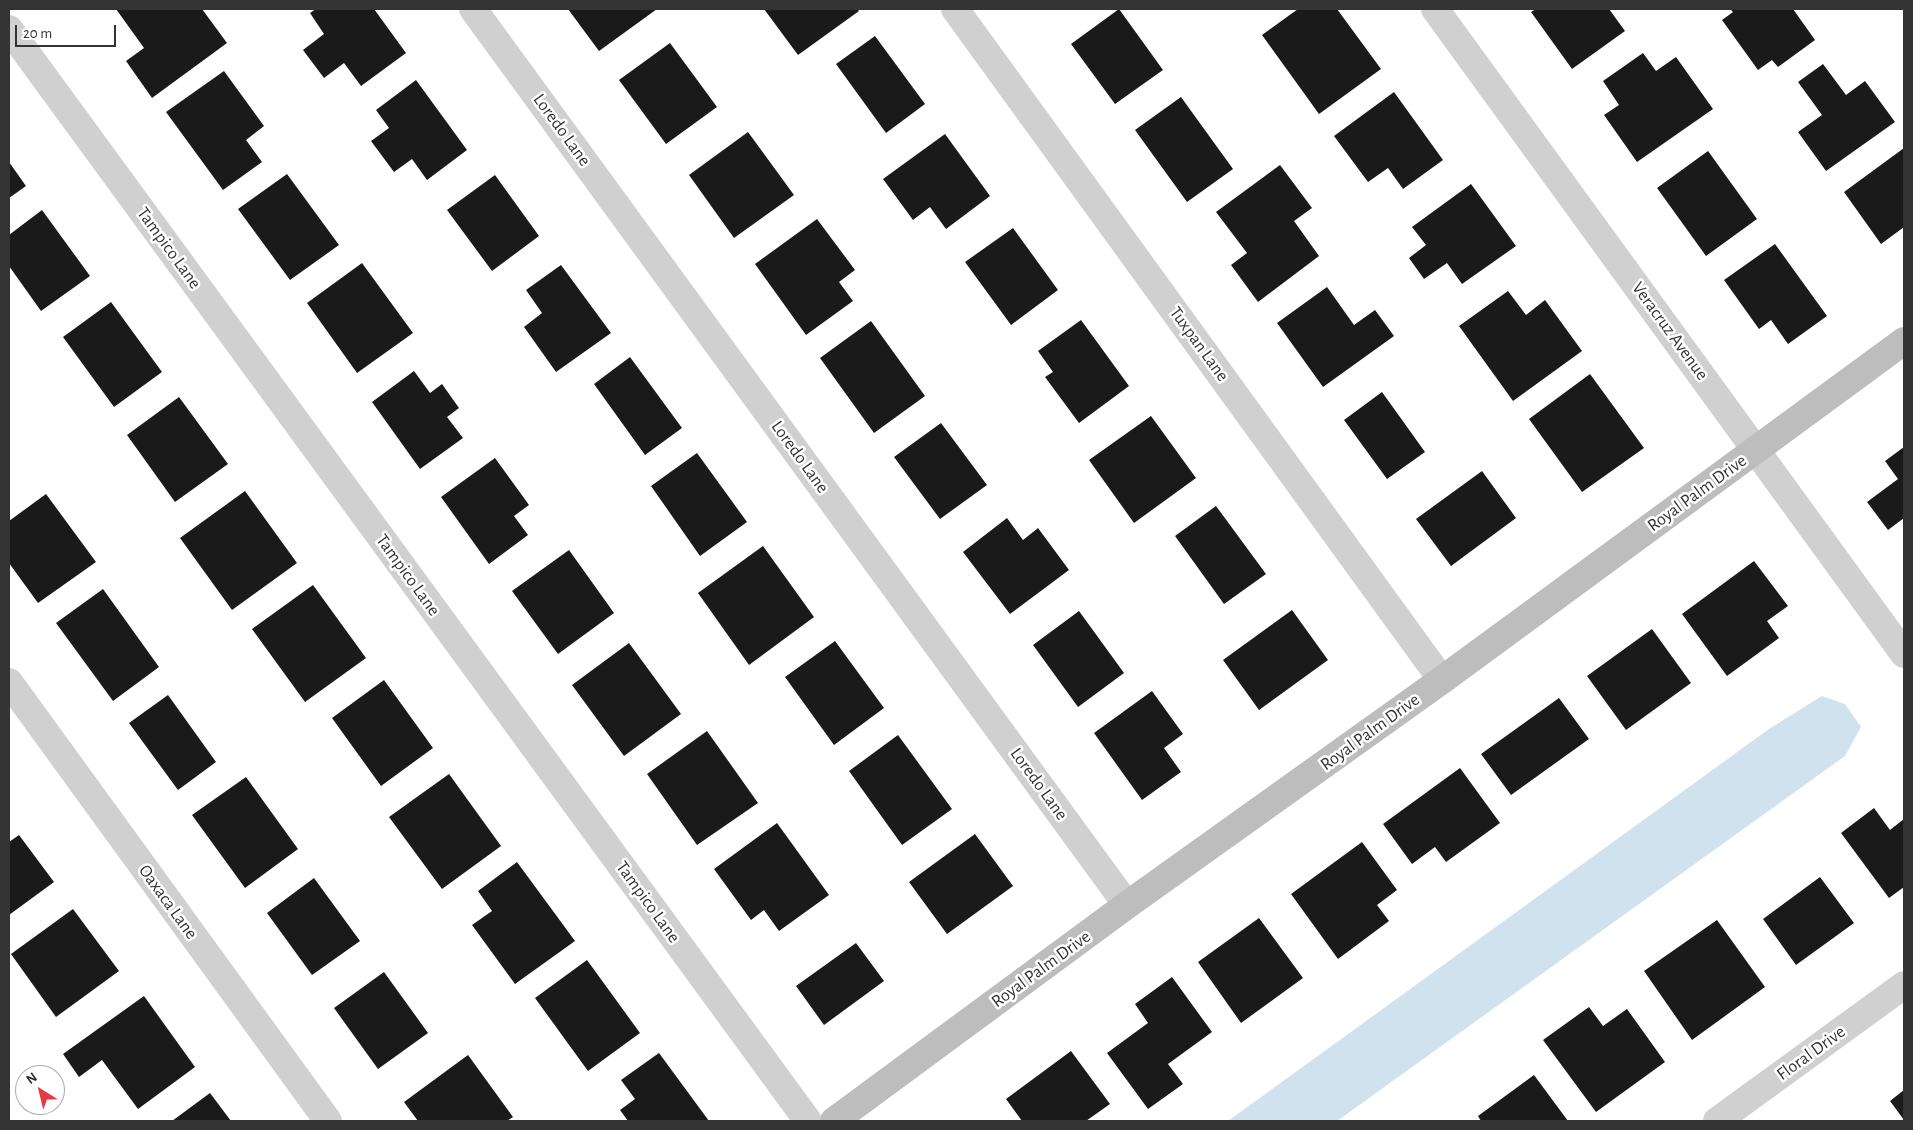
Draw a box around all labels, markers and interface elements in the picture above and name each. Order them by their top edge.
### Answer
scale bar [18,15,119,47]
text: 20 m [23,26,52,41]
street label: Loredo Lane [528,90,596,170]
street label: Tampico Lane [132,203,206,293]
street label: Veracruz Avenue [1627,278,1713,384]
street label: Tuxpan Lane [1165,302,1233,386]
street label: Loredo Lane [766,417,834,497]
street label: Royal Palm Drive [1643,450,1751,536]
street label: Tampico Lane [371,530,445,620]
street label: Royal Palm Drive [1316,689,1424,775]
street label: Loredo Lane [1005,744,1073,824]
street label: Tampico Lane [611,857,685,947]
street label: Oaxaca Lane [134,861,202,943]
street label: Royal Palm Drive [987,926,1095,1012]
street label: Floral Drive [1772,1021,1850,1085]
north arrow [15,1065,65,1115]
text: N [24,1070,40,1087]

